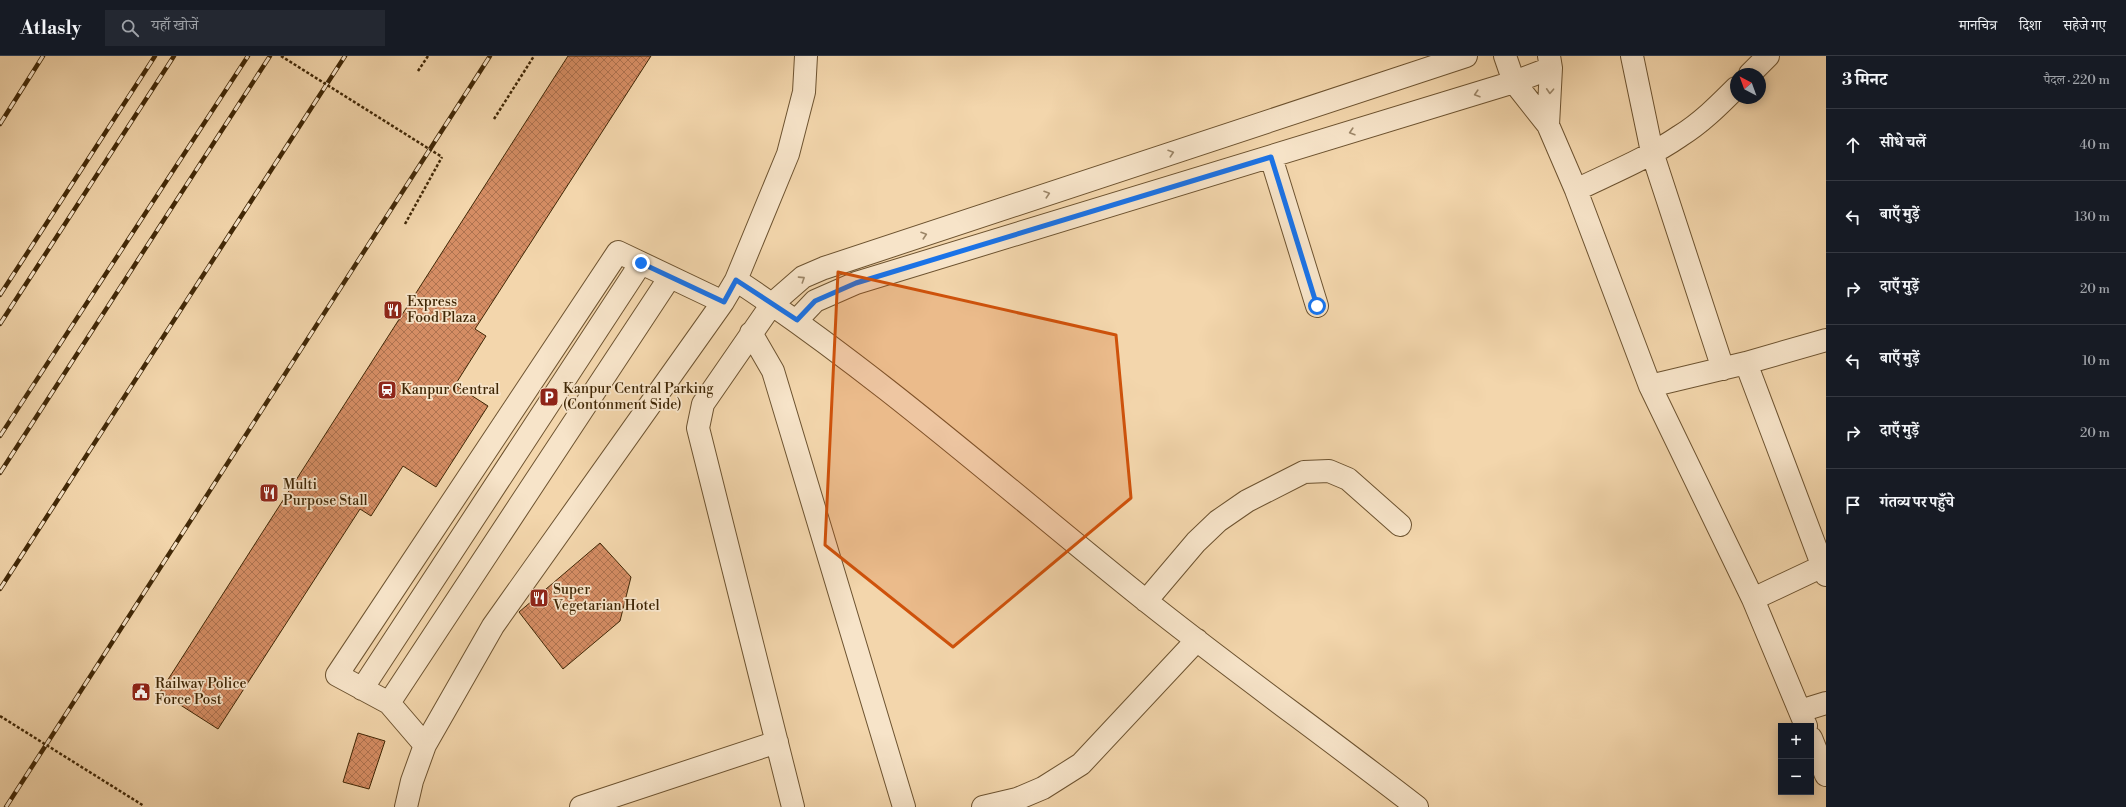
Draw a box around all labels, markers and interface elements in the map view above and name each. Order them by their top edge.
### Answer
search box [105,10,385,46]
text: Atlasly [20,16,81,40]
text: यहाँ खोजें [151,16,198,35]
icon: search [119,17,141,39]
text: मानचित्र [1959,17,1997,35]
text: दिशा [2019,17,2041,35]
text: सहेजे गए [2063,17,2106,35]
north arrow [1730,68,1766,104]
text: 3 मिनट [1842,69,1887,91]
text: पैदल · 220 m [2044,72,2110,88]
one-way arrow [1545,88,1554,94]
one-way arrow [1474,89,1481,98]
one-way arrow [1349,127,1356,136]
text: सीधे चलें [1880,133,1926,152]
icon: ahead [1842,134,1864,156]
text: 40 m [2080,137,2110,153]
one-way arrow [1167,150,1174,158]
one-way arrow [1044,190,1051,199]
text: बाएँ मुड़ें [1880,205,1920,224]
icon: left [1842,206,1864,228]
text: 130 m [2075,209,2110,225]
one-way arrow [920,231,927,240]
route end [632,254,650,272]
one-way arrow [798,276,805,284]
text: दाएँ मुड़ें [1880,277,1919,296]
icon: right [1842,278,1864,300]
text: 20 m [2080,281,2110,297]
place label: Express Food Plaza [407,293,477,327]
route start [1308,297,1326,315]
restaurant icon: Express Food Plaza [382,299,404,321]
text: बाएँ मुड़ें [1880,349,1920,368]
icon: left [1842,350,1864,372]
text: 10 m [2082,353,2110,369]
station icon: Kanpur Central [376,379,398,401]
place label: Kanpur Central Parking (Contonment Side) [563,380,714,414]
place label: Kanpur Central [401,381,499,399]
parking icon: Kanpur Central Parking (Contonment Side) [538,386,560,408]
text: दाएँ मुड़ें [1880,421,1919,440]
icon: right [1842,422,1864,444]
text: 20 m [2080,425,2110,441]
place label: Multi Purpose Stall [283,476,368,510]
restaurant icon: Multi Purpose Stall [258,482,280,504]
text: गंतव्य पर पहुँचे [1880,493,1954,512]
icon: arrive [1842,494,1864,516]
place label: Super Vegetarian Hotel [552,581,660,615]
restaurant icon: Super Vegetarian Hotel [528,587,550,609]
place label: Railway Police Force Post [155,675,247,709]
public building icon: Railway Police Force Post [130,681,152,703]
map controls [1778,723,1814,795]
button: + [1778,723,1814,759]
button: − [1778,759,1814,795]

